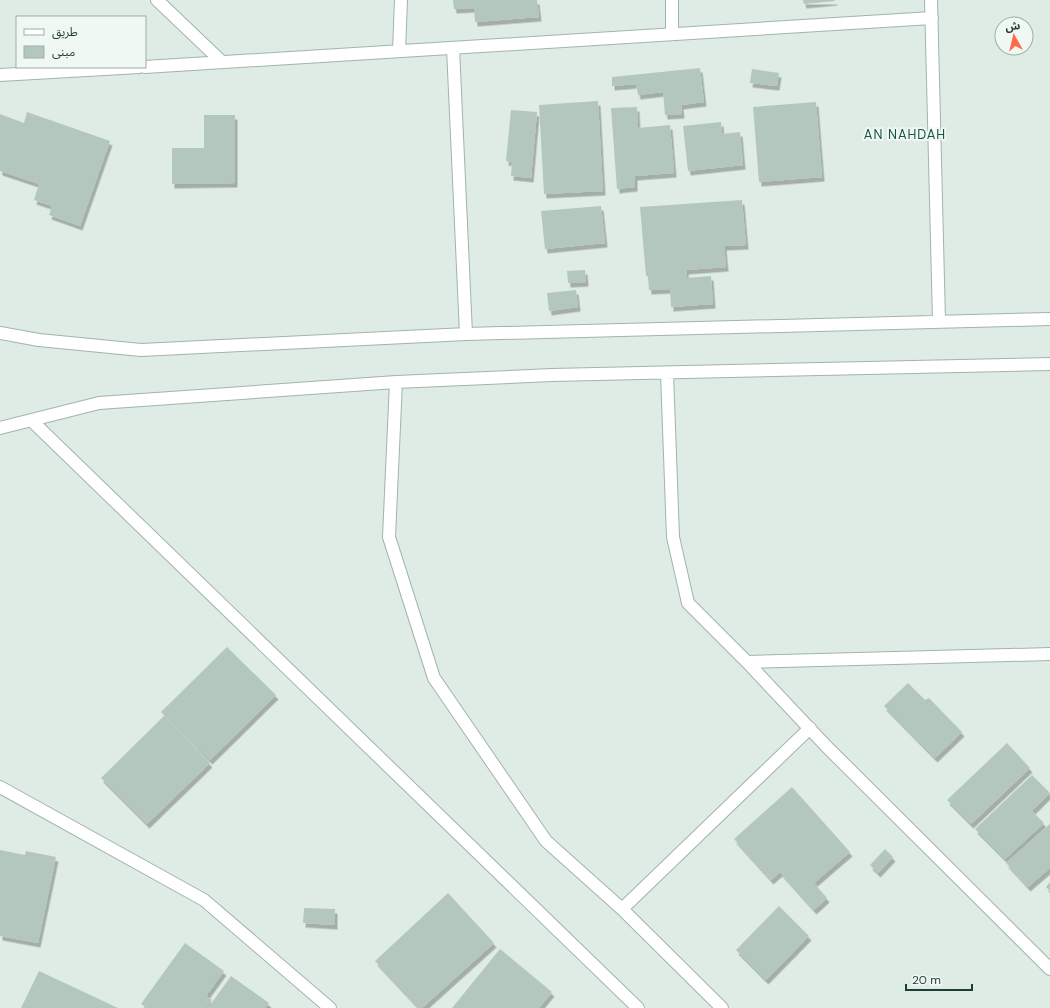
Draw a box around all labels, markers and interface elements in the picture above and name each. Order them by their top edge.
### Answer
legend [16,16,146,68]
north arrow [994,16,1034,56]
text: ش [1004,18,1021,34]
text: طريق [52,24,78,40]
text: مبنى [52,44,75,60]
district label: AN NAHDAH [864,126,946,143]
scale bar [906,966,972,992]
text: 20 m [912,972,941,988]

